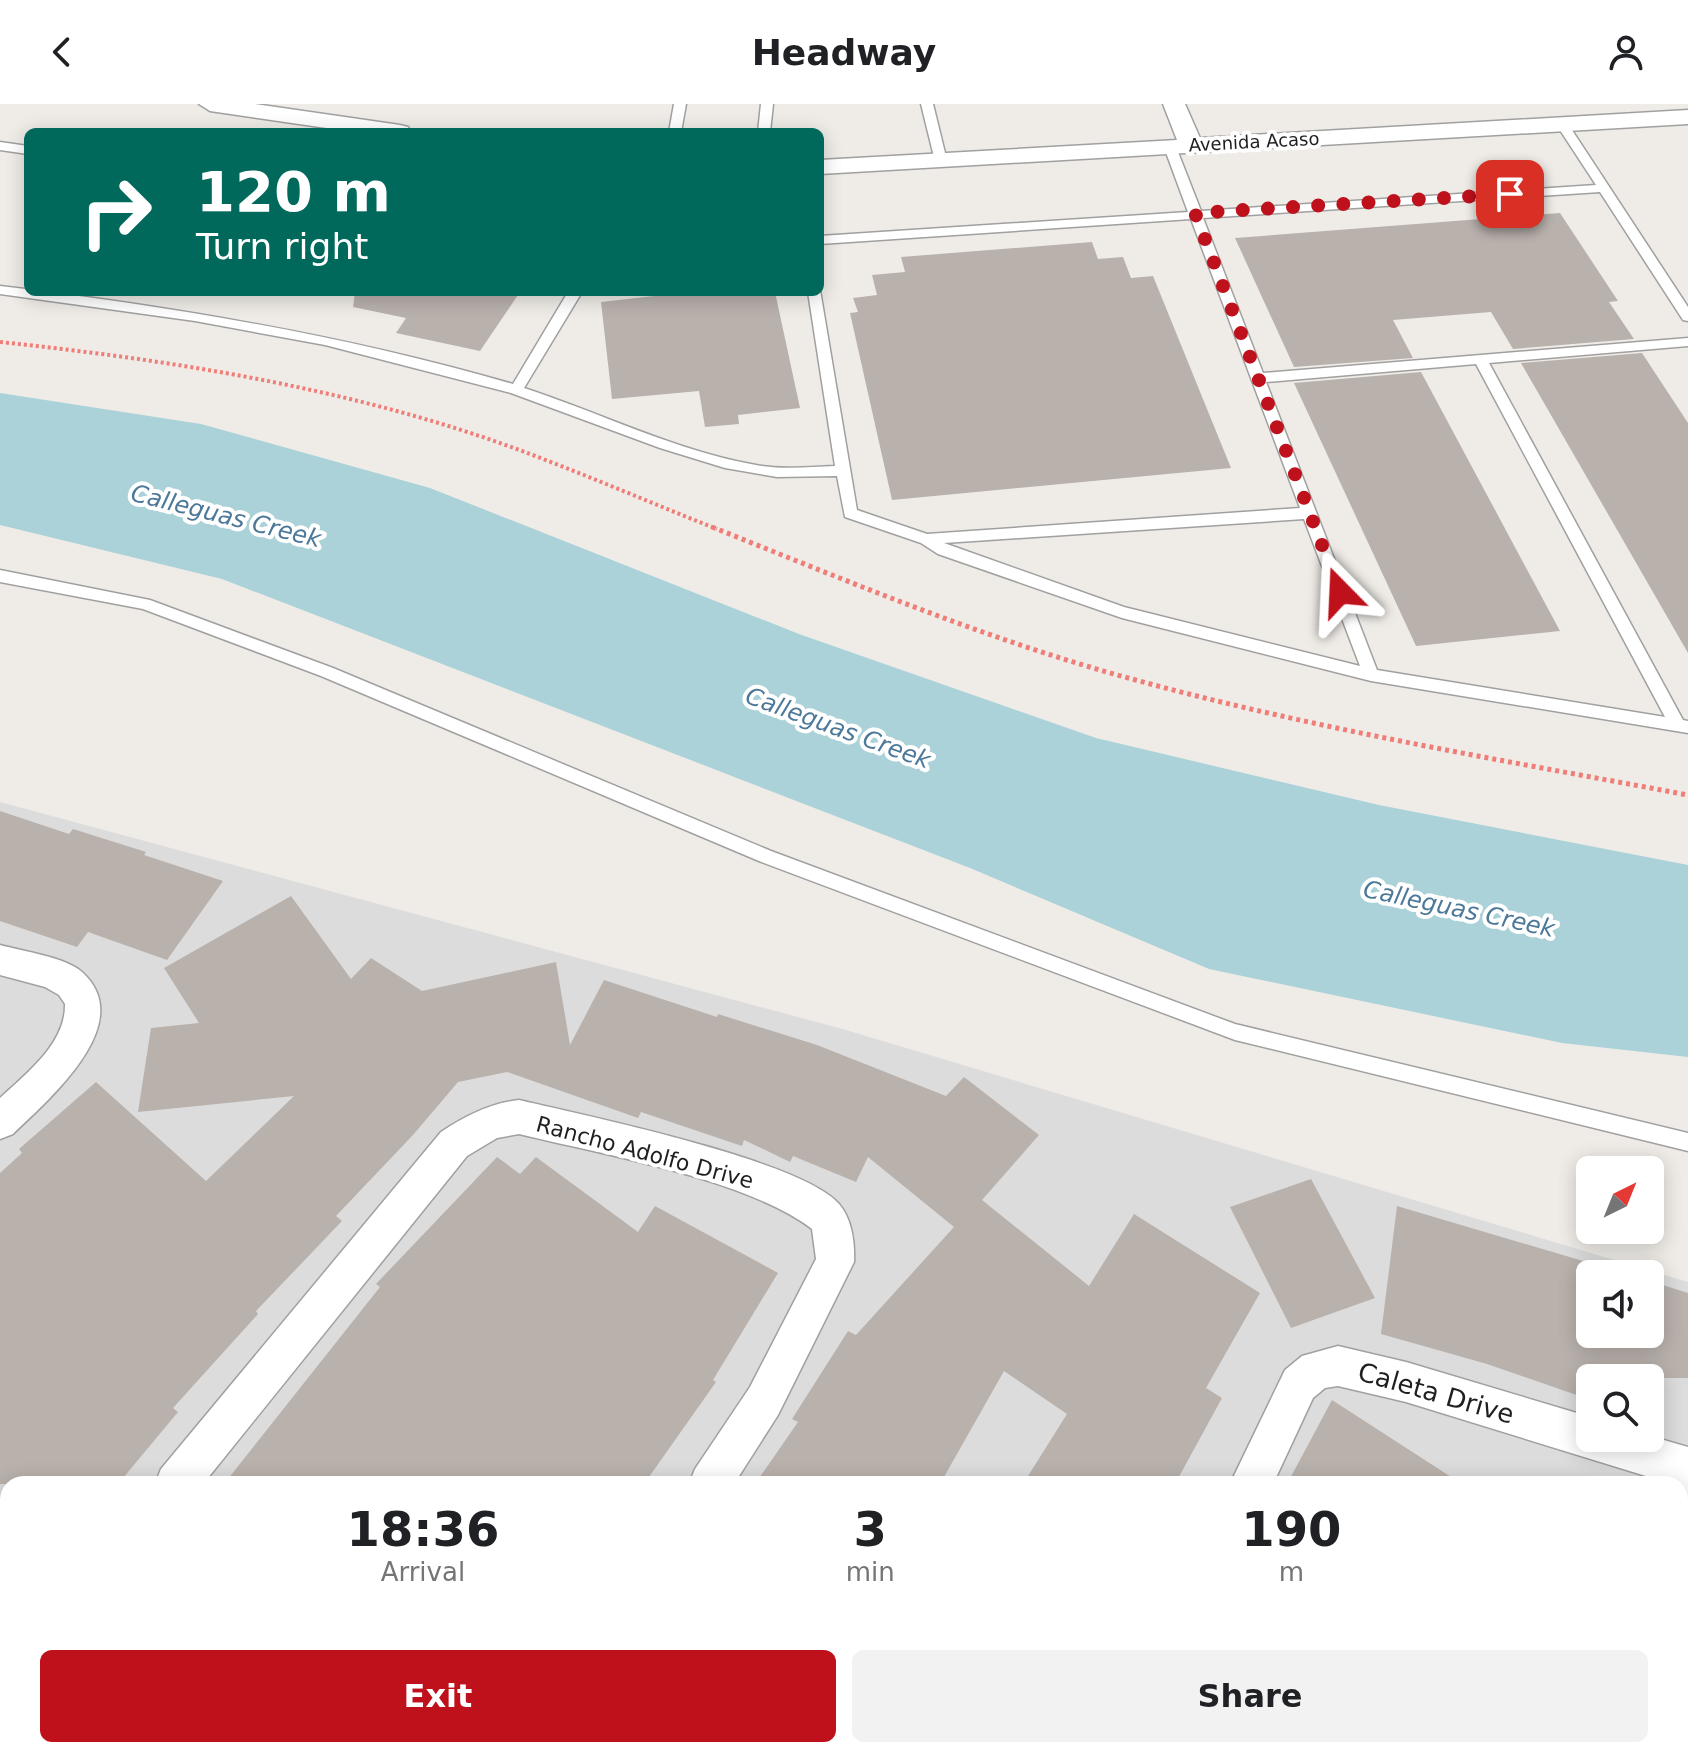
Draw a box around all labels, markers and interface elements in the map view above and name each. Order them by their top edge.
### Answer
icon: back [40,30,84,74]
icon: person [1604,30,1648,74]
text: Headway [752,32,936,73]
street label: Avenida Acaso [1188,128,1320,155]
text: 120 m [196,159,391,224]
icon: right [64,160,168,264]
pin [1476,160,1544,228]
icon: arrive [1488,172,1532,216]
text: Turn right [196,226,368,267]
water label: Calleguas Creek [128,479,325,553]
position arrow [1298,550,1382,634]
water label: Calleguas Creek [742,682,935,775]
water label: Calleguas Creek [1361,875,1558,943]
street label: Rancho Adolfo Drive [534,1111,756,1194]
north arrow [1576,1156,1664,1244]
map controls [1576,1156,1664,1452]
button: sound [1576,1260,1664,1348]
street label: Caleta Drive [1354,1356,1518,1430]
button: search [1576,1364,1664,1452]
text: 18:36 [346,1501,499,1557]
text: 3 [854,1501,887,1557]
text: 190 [1241,1501,1341,1557]
text: Arrival [381,1557,465,1587]
text: min [846,1557,895,1587]
text: m [1279,1557,1304,1587]
button: Exit [40,1650,836,1742]
button: Share [852,1650,1648,1742]

